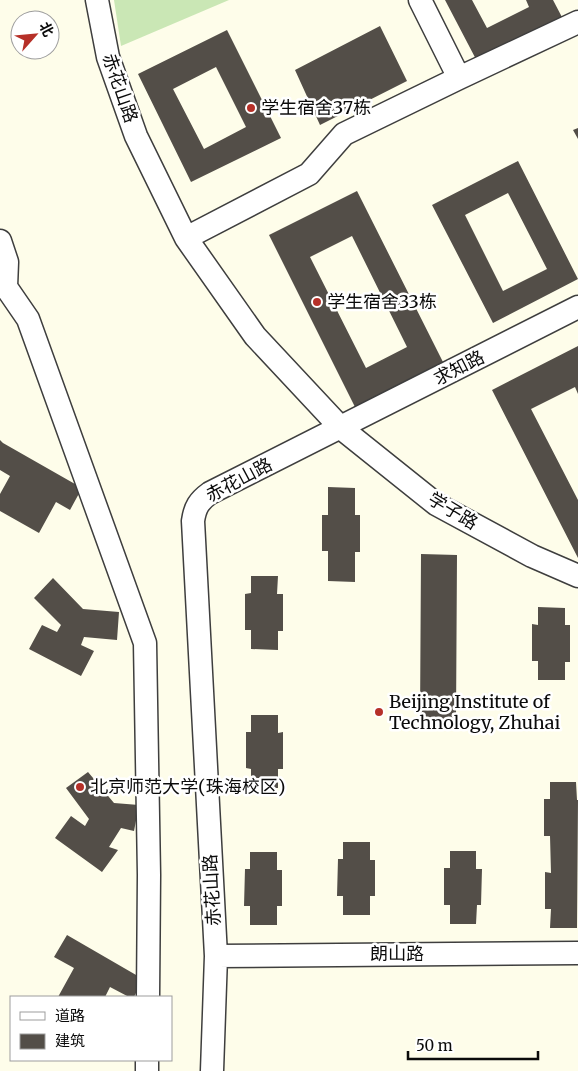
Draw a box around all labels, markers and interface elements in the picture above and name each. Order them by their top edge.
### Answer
north arrow [10,10,60,60]
text: 北 [35,19,58,39]
street label: 赤花山路 [98,50,143,126]
place label: 学生宿舍37栋 [261,96,371,119]
marker: 学生宿舍37栋 [245,102,257,114]
place label: 学生宿舍33栋 [327,290,437,313]
marker: 学生宿舍33栋 [311,296,323,308]
street label: 求知路 [429,345,488,390]
street label: 赤花山路 [202,453,276,507]
street label: 学子路 [424,487,482,534]
place label: Beijing Institute of Technology, Zhuhai [389,690,560,734]
marker: Beijing Institute of Technology, Zhuhai [373,706,385,718]
place label: 北京师范大学(珠海校区) [90,775,285,798]
marker: 北京师范大学(珠海校区) [74,781,86,793]
street label: 赤花山路 [198,853,225,927]
street label: 朗山路 [370,942,424,965]
legend [10,996,172,1061]
text: 道路 [55,1006,85,1025]
scale bar [408,1028,538,1060]
text: 建筑 [55,1031,85,1050]
text: 50 m [416,1036,453,1055]

